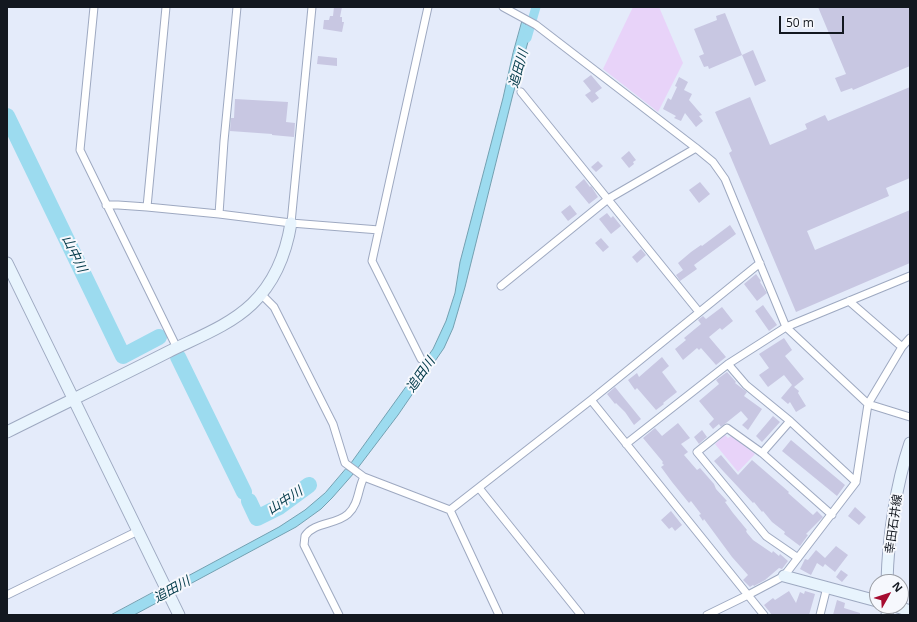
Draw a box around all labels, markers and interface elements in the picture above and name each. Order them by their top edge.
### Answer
scale bar [781,8,846,34]
text: 50 m [786,14,814,31]
water label: 追田川 [506,48,532,90]
water label: 山中川 [58,233,90,275]
water label: 追田川 [403,355,439,395]
water label: 山中川 [264,484,306,518]
street label: 幸田石井線 [883,493,905,555]
water label: 追田川 [151,574,193,606]
north arrow [869,574,909,614]
text: N [889,579,907,595]

